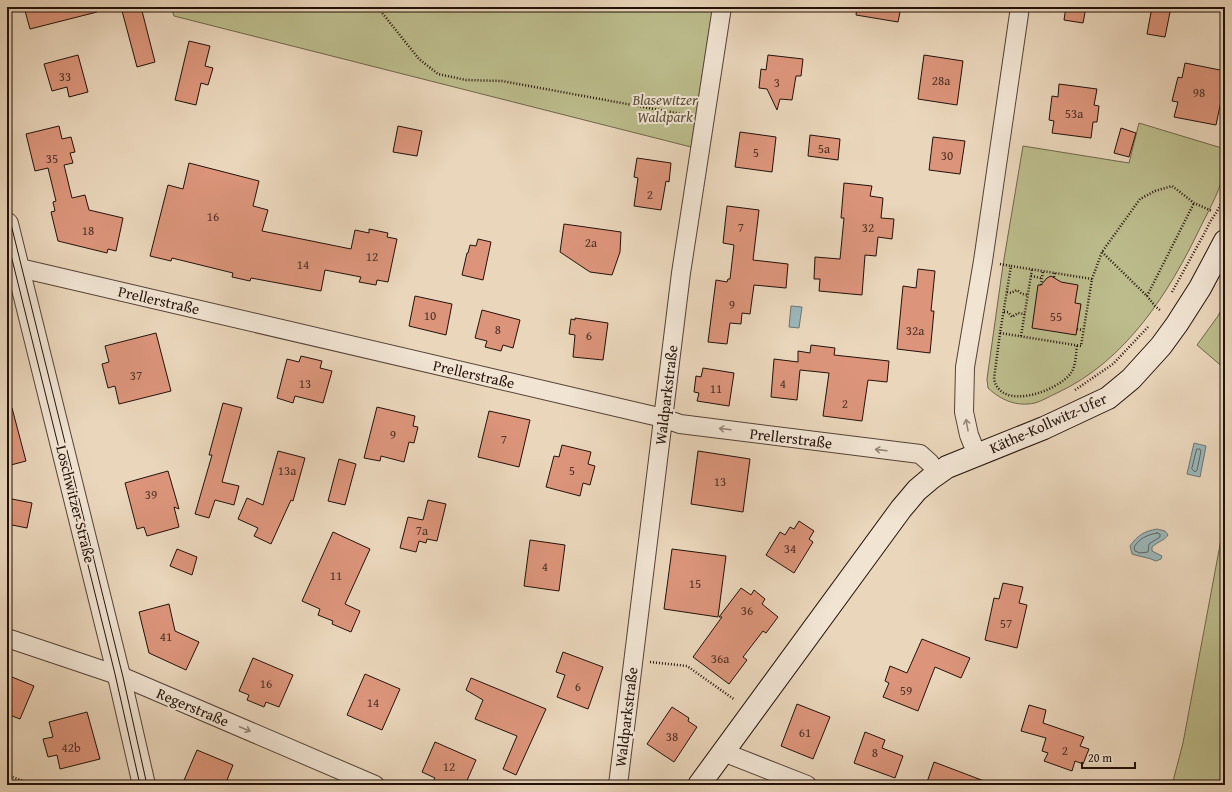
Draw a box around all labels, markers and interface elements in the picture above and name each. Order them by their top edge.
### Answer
house number: 33 [59,67,71,86]
house number: 28a [932,71,951,90]
house number: 3 [774,73,780,92]
house number: 98 [1193,83,1205,102]
park label: Blasewitzer Waldpark [631,89,698,127]
house number: 53a [1065,104,1084,123]
house number: 5a [818,139,831,158]
house number: 5 [753,143,759,162]
house number: 30 [941,146,953,165]
house number: 35 [46,149,58,168]
house number: 2 [647,185,653,204]
house number: 16 [207,207,219,226]
house number: 7 [738,218,744,237]
house number: 32 [862,218,874,237]
house number: 18 [82,221,94,240]
house number: 2a [585,233,598,252]
house number: 12 [366,247,378,266]
house number: 14 [297,255,309,274]
street label: Prellerstraße [116,280,202,320]
house number: 9 [729,295,735,314]
house number: 10 [424,306,436,325]
house number: 55 [1050,307,1062,326]
house number: 8 [495,320,501,339]
house number: 32a [906,321,925,340]
house number: 6 [586,326,592,345]
street label: Waldparkstraße [649,344,683,446]
street label: Prellerstraße [431,354,517,394]
house number: 37 [130,366,142,385]
house number: 13 [299,374,311,393]
house number: 4 [780,374,786,393]
house number: 11 [710,379,722,398]
street label: Käthe-Kollwitz-Ufer [986,388,1110,458]
house number: 2 [842,394,848,413]
one-way arrow [962,419,970,432]
street label: Prellerstraße [749,423,833,453]
house number: 9 [390,425,396,444]
one-way arrow [719,426,732,433]
house number: 7 [501,430,507,449]
street label: Loschwitzer Straße [51,443,101,565]
one-way arrow [875,446,888,453]
house number: 13a [278,461,297,480]
house number: 5 [569,461,575,480]
house number: 13 [714,472,726,491]
house number: 39 [145,485,157,504]
house number: 7a [416,521,429,540]
house number: 34 [784,539,796,558]
house number: 4 [542,557,548,576]
house number: 11 [330,566,342,585]
house number: 15 [689,574,701,593]
house number: 36 [741,601,753,620]
house number: 57 [1000,614,1012,633]
house number: 41 [160,627,172,646]
house number: 36a [711,649,730,668]
street label: Waldparkstraße [609,666,643,768]
house number: 16 [260,674,272,693]
house number: 6 [575,677,581,696]
house number: 59 [900,681,912,700]
street label: Regerstraße [154,682,232,732]
house number: 14 [367,693,379,712]
house number: 61 [799,723,811,742]
one-way arrow [239,726,251,734]
house number: 38 [666,727,678,746]
house number: 42b [61,738,81,757]
house number: 2 [1062,741,1068,760]
house number: 8 [872,743,878,762]
scale bar [1082,744,1135,770]
text: 20 m [1088,749,1112,766]
house number: 12 [443,757,455,776]

